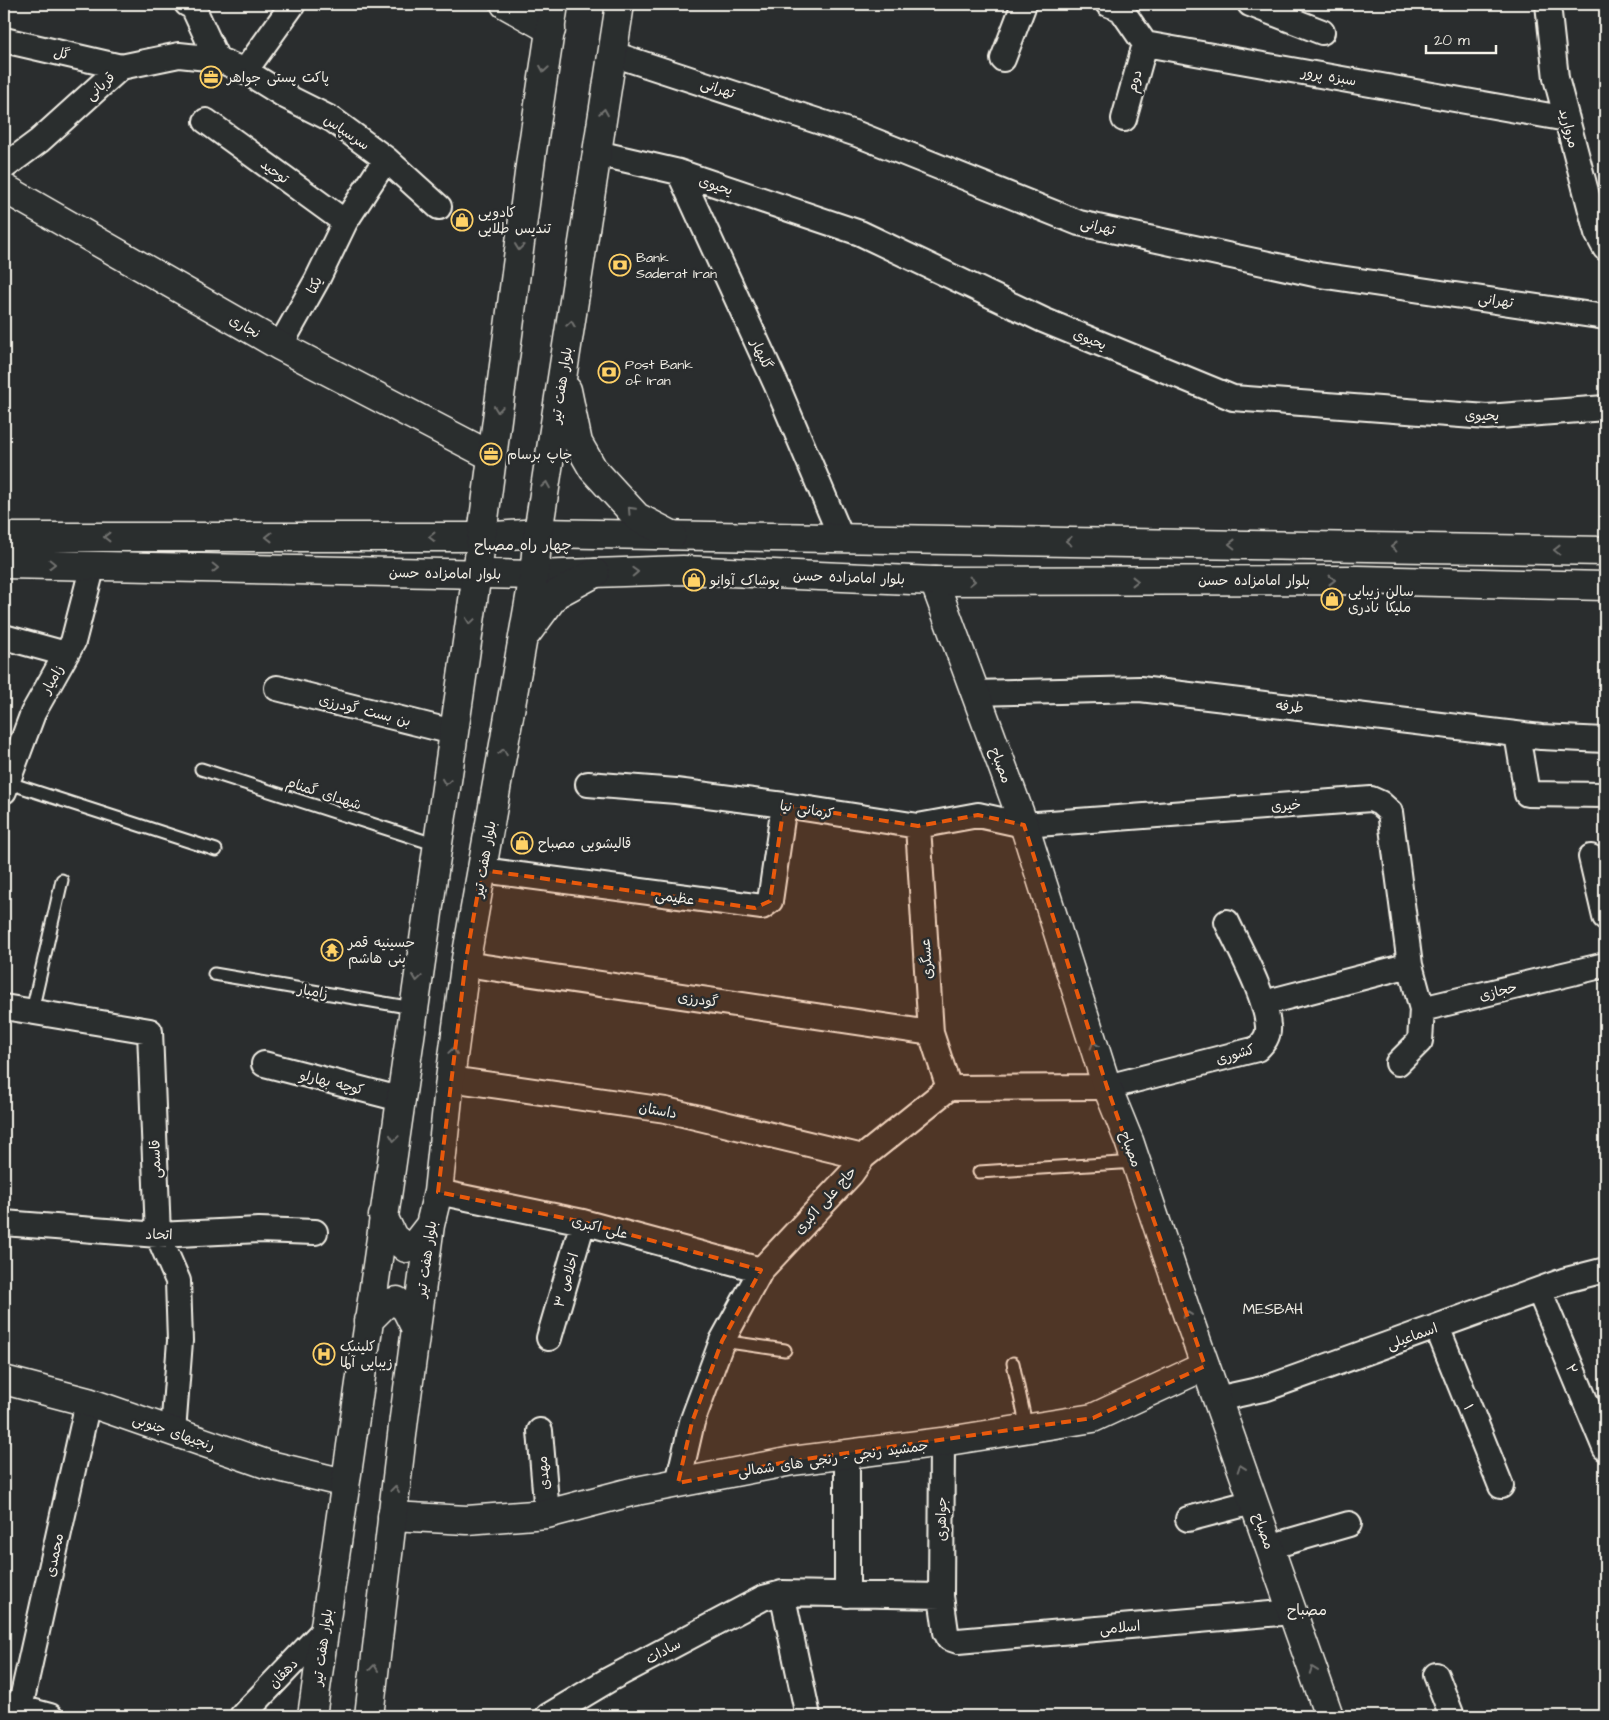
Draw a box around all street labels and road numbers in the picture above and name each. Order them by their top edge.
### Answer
street label: گل [52,42,72,66]
street label: سبزه پرور [1299,62,1358,92]
street label: قربانی [81,68,120,105]
street label: دوم [1122,68,1148,95]
street label: تهرانی [698,74,738,104]
street label: مروارید [1553,106,1583,150]
street label: سرسپاس [319,110,373,156]
street label: توحید [256,155,294,190]
street label: یحیوی [696,171,735,201]
street label: تهرانی [1078,213,1118,241]
street label: یکتا [302,273,328,298]
street label: تهرانی [1477,289,1516,313]
street label: نجاری [225,310,264,344]
street label: یحیوی [1070,324,1109,356]
street label: گلبهار [745,335,777,373]
street label: بلوار هفت تیر [546,345,578,426]
street label: یحیوی [1465,406,1499,426]
street label: بلوار امامزاده حسن [389,563,501,585]
street label: بلوار امامزاده حسن [793,566,905,590]
street label: بلوار امامزاده حسن [1198,571,1310,591]
street label: زامیار [36,661,69,698]
street label: بن بست گودرزی [317,690,413,732]
street label: طرفه [1275,695,1305,719]
street label: مصباح [984,744,1016,786]
street label: شهدای گمنام [284,772,364,816]
street label: خیری [1270,795,1302,817]
street label: کرمانی نیا [778,796,835,824]
street label: بلوار هفت تیر [468,819,502,900]
street label: عظیمی [654,885,696,911]
street label: عسگری [916,938,938,980]
street label: حجازی [1477,978,1519,1006]
street label: زامیار [295,979,329,1004]
street label: گودرزی [676,987,719,1013]
street label: کشوری [1213,1040,1257,1070]
street label: کوچه بهارلو [297,1065,366,1101]
street label: داستان [637,1098,678,1124]
street label: مصباح [1114,1128,1146,1170]
street label: قاسمی [145,1139,167,1179]
street label: حاج علی اکبری [790,1162,862,1239]
street label: علی اکبری [569,1211,630,1245]
street label: بلوار هفت تیر [412,1219,442,1300]
street label: اتحاد [145,1225,173,1245]
street label: اخلاص ۳ [550,1251,584,1310]
street label: اسماعیلی [1384,1319,1441,1355]
street label: ۲ [1560,1361,1582,1378]
street label: ۱ [1458,1401,1478,1413]
street label: رنجیهای جنوبی [130,1410,218,1456]
street label: جمشید رنجی - رنجی های شمالی [737,1436,930,1482]
street label: مهدی [533,1455,555,1491]
street label: جواهری [932,1497,952,1541]
street label: مصباح [1248,1510,1279,1552]
street label: محمدی [41,1531,69,1579]
street label: بلوار هفت تیر [308,1607,338,1688]
street label: اسلامی [1099,1616,1141,1640]
street label: سادات [642,1634,685,1669]
street label: دهقان [264,1654,303,1693]

